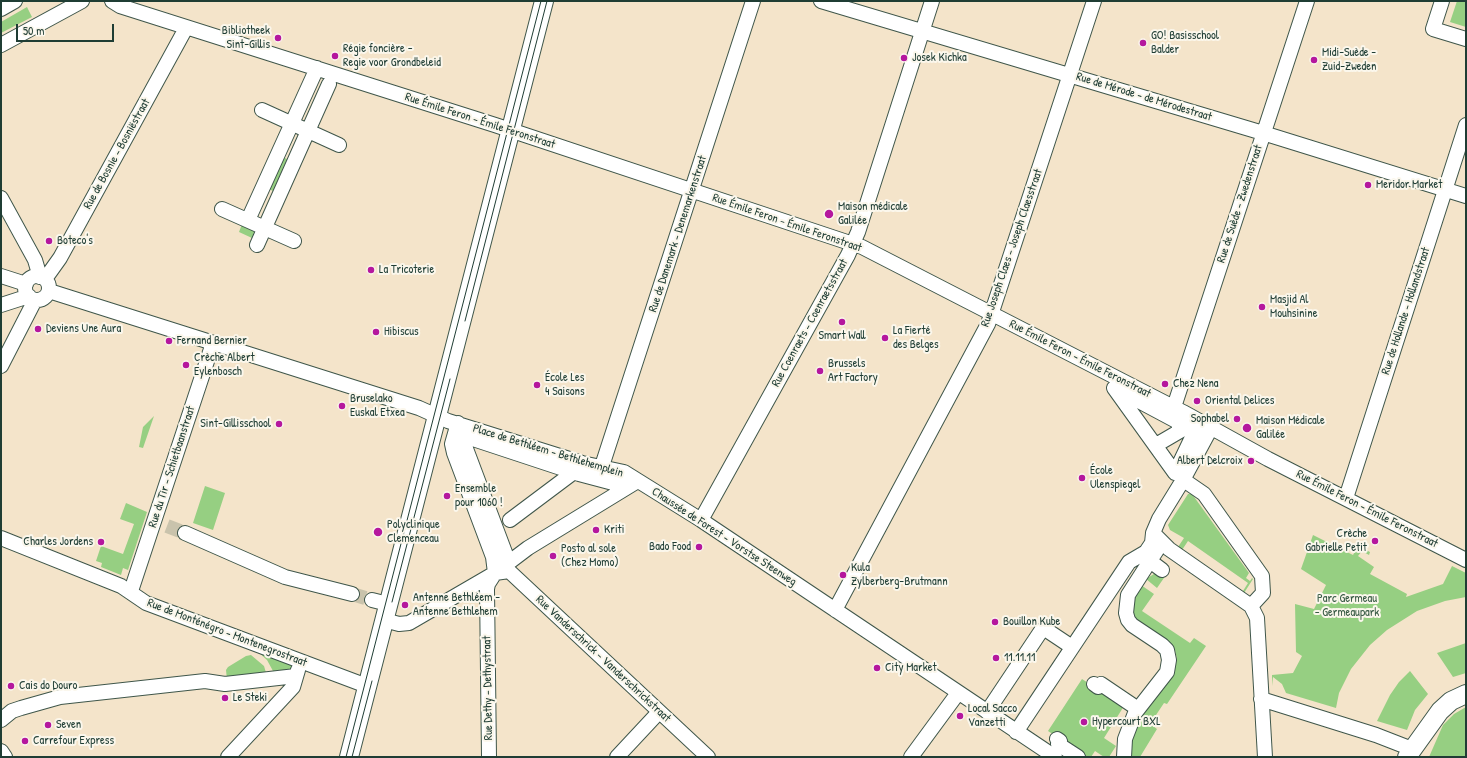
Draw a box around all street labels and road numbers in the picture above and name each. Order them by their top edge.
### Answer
street label: Rue de Mérode - de Mérodestraat [1074,69,1214,125]
street label: Rue Émile Feron - Émile Feronstraat [403,90,557,152]
street label: Rue de Bosnie - Bosniëstraat [81,96,153,212]
street label: Rue de Suède - Zwedenstraat [1214,143,1266,265]
street label: Rue de Danemark - Denemarkenstraat [646,154,710,314]
street label: Rue Joseph Claes - Joseph Claesstraat [978,167,1046,329]
street label: Rue Émile Feron - Émile Feronstraat [710,191,864,255]
street label: Rue de Hollande - Hollandstraat [1379,246,1433,376]
street label: Rue Coenraets - Coenraetsstraat [769,257,851,389]
street label: Rue Émile Feron - Émile Feronstraat [1007,317,1153,401]
street label: Rue du Tir - Schietbaanstraat [146,404,198,530]
street label: Place de Bethléem - Bethlehemplein [471,421,625,481]
street label: Rue Émile Feron - Émile Feronstraat [1294,467,1440,551]
street label: Chaussée de Forest - Vorstse Steenweg [649,485,799,589]
street label: Rue Vanderschrick - Vanderschrickstraat [532,593,674,725]
street label: Rue de Monténégro - Montenegrostraat [145,596,309,670]
street label: Rue Dethy - Dethystraat [480,636,496,740]

